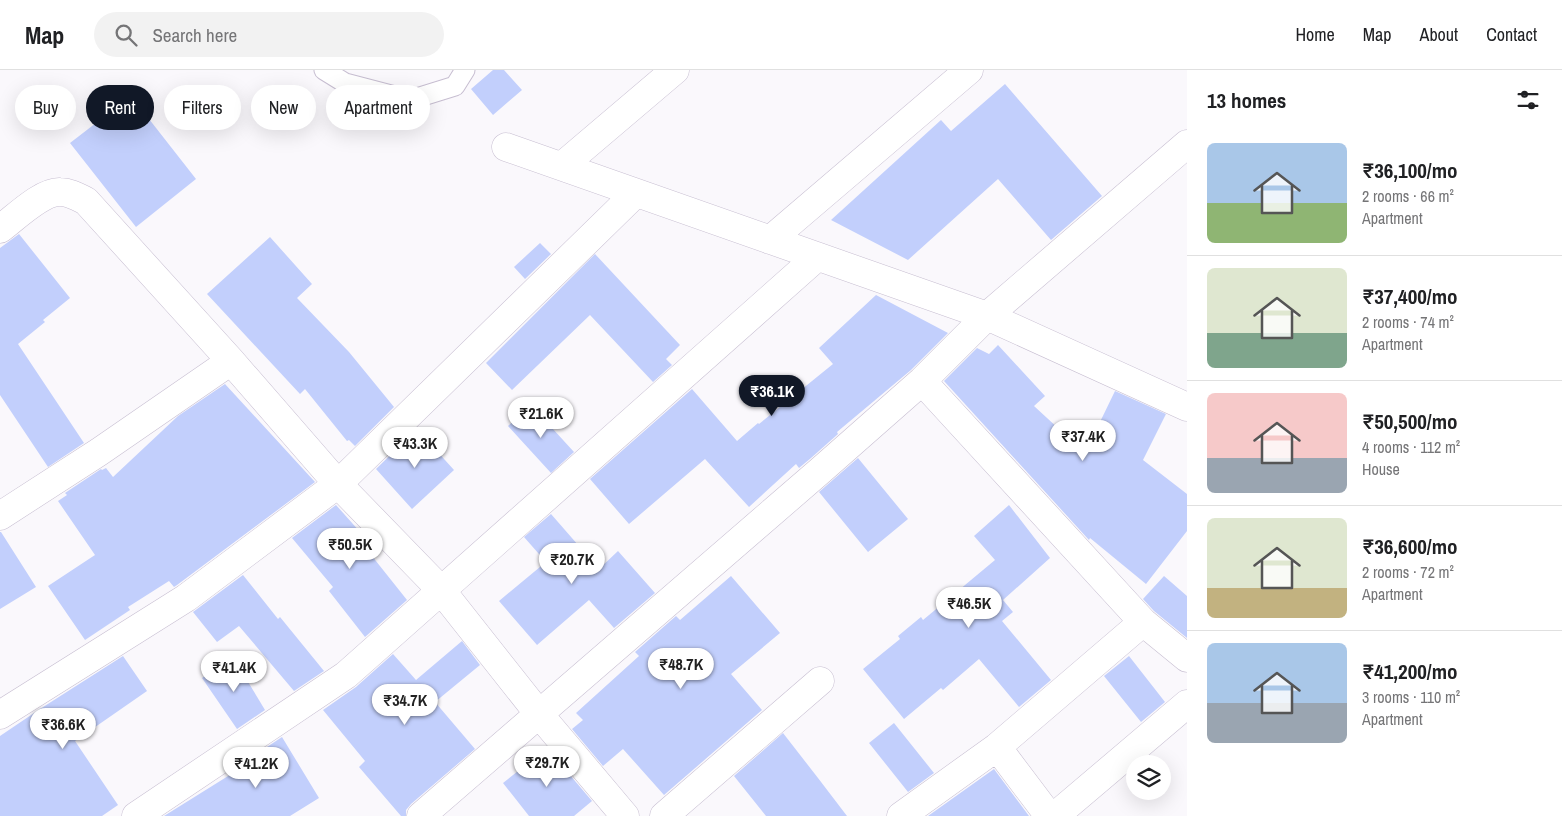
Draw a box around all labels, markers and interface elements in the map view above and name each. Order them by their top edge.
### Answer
search box [94,12,444,57]
text: Map [25,19,64,51]
icon: search [112,21,140,49]
text: Search here [152,22,237,48]
text: Home [1295,22,1335,47]
text: Map [1363,22,1392,47]
text: About [1420,22,1458,47]
text: Contact [1486,22,1537,47]
chip: Buy [15,85,76,130]
chip: Rent [86,85,154,130]
chip: Filters [164,85,241,130]
chip: New [251,85,316,130]
chip: Apartment [326,85,430,130]
text: 13 homes [1207,86,1286,115]
icon: filters [1514,86,1542,114]
text: ₹36,100/mo [1362,156,1457,185]
icon: home [1247,163,1307,223]
text: 2 rooms · 66 m² [1362,185,1454,207]
text: Apartment [1362,207,1423,229]
text: ₹37,400/mo [1362,282,1457,311]
icon: home [1247,288,1307,348]
text: 2 rooms · 74 m² [1362,311,1454,333]
text: Apartment [1362,333,1423,355]
pin: ₹36.1K [731,374,813,417]
text: ₹36.1K [750,380,794,402]
pin: ₹21.6K [500,396,582,439]
text: ₹21.6K [519,402,563,424]
text: ₹50,500/mo [1362,407,1457,436]
icon: home [1247,413,1307,473]
pin: ₹37.4K [1042,420,1124,462]
text: ₹37.4K [1061,425,1105,447]
pin: ₹43.3K [374,426,456,469]
text: ₹43.3K [393,432,437,454]
text: 4 rooms · 112 m² [1362,436,1460,458]
text: House [1362,458,1400,480]
pin: ₹50.5K [309,528,391,570]
text: ₹36,600/mo [1362,532,1457,561]
text: ₹50.5K [328,533,372,555]
icon: home [1247,538,1307,598]
pin: ₹20.7K [531,542,613,585]
text: ₹20.7K [550,548,594,570]
text: 2 rooms · 72 m² [1362,561,1454,583]
text: Apartment [1362,583,1423,605]
pin: ₹46.5K [928,586,1010,629]
text: ₹46.5K [947,592,991,614]
pin: ₹48.7K [640,648,722,690]
pin: ₹41.4K [193,650,275,693]
text: ₹48.7K [659,653,703,675]
text: ₹41.4K [212,656,256,678]
text: ₹41,200/mo [1362,657,1457,686]
icon: home [1247,663,1307,723]
pin: ₹34.7K [364,684,446,726]
text: 3 rooms · 110 m² [1362,686,1460,708]
text: ₹34.7K [383,689,427,711]
pin: ₹36.6K [22,708,104,750]
text: Apartment [1362,708,1423,730]
text: ₹36.6K [41,713,85,735]
pin: ₹41.2K [215,746,297,789]
pin: ₹29.7K [506,746,588,788]
text: ₹29.7K [525,751,569,773]
text: ₹41.2K [234,752,278,774]
map controls [1126,755,1171,800]
button: layers [1126,755,1171,800]

